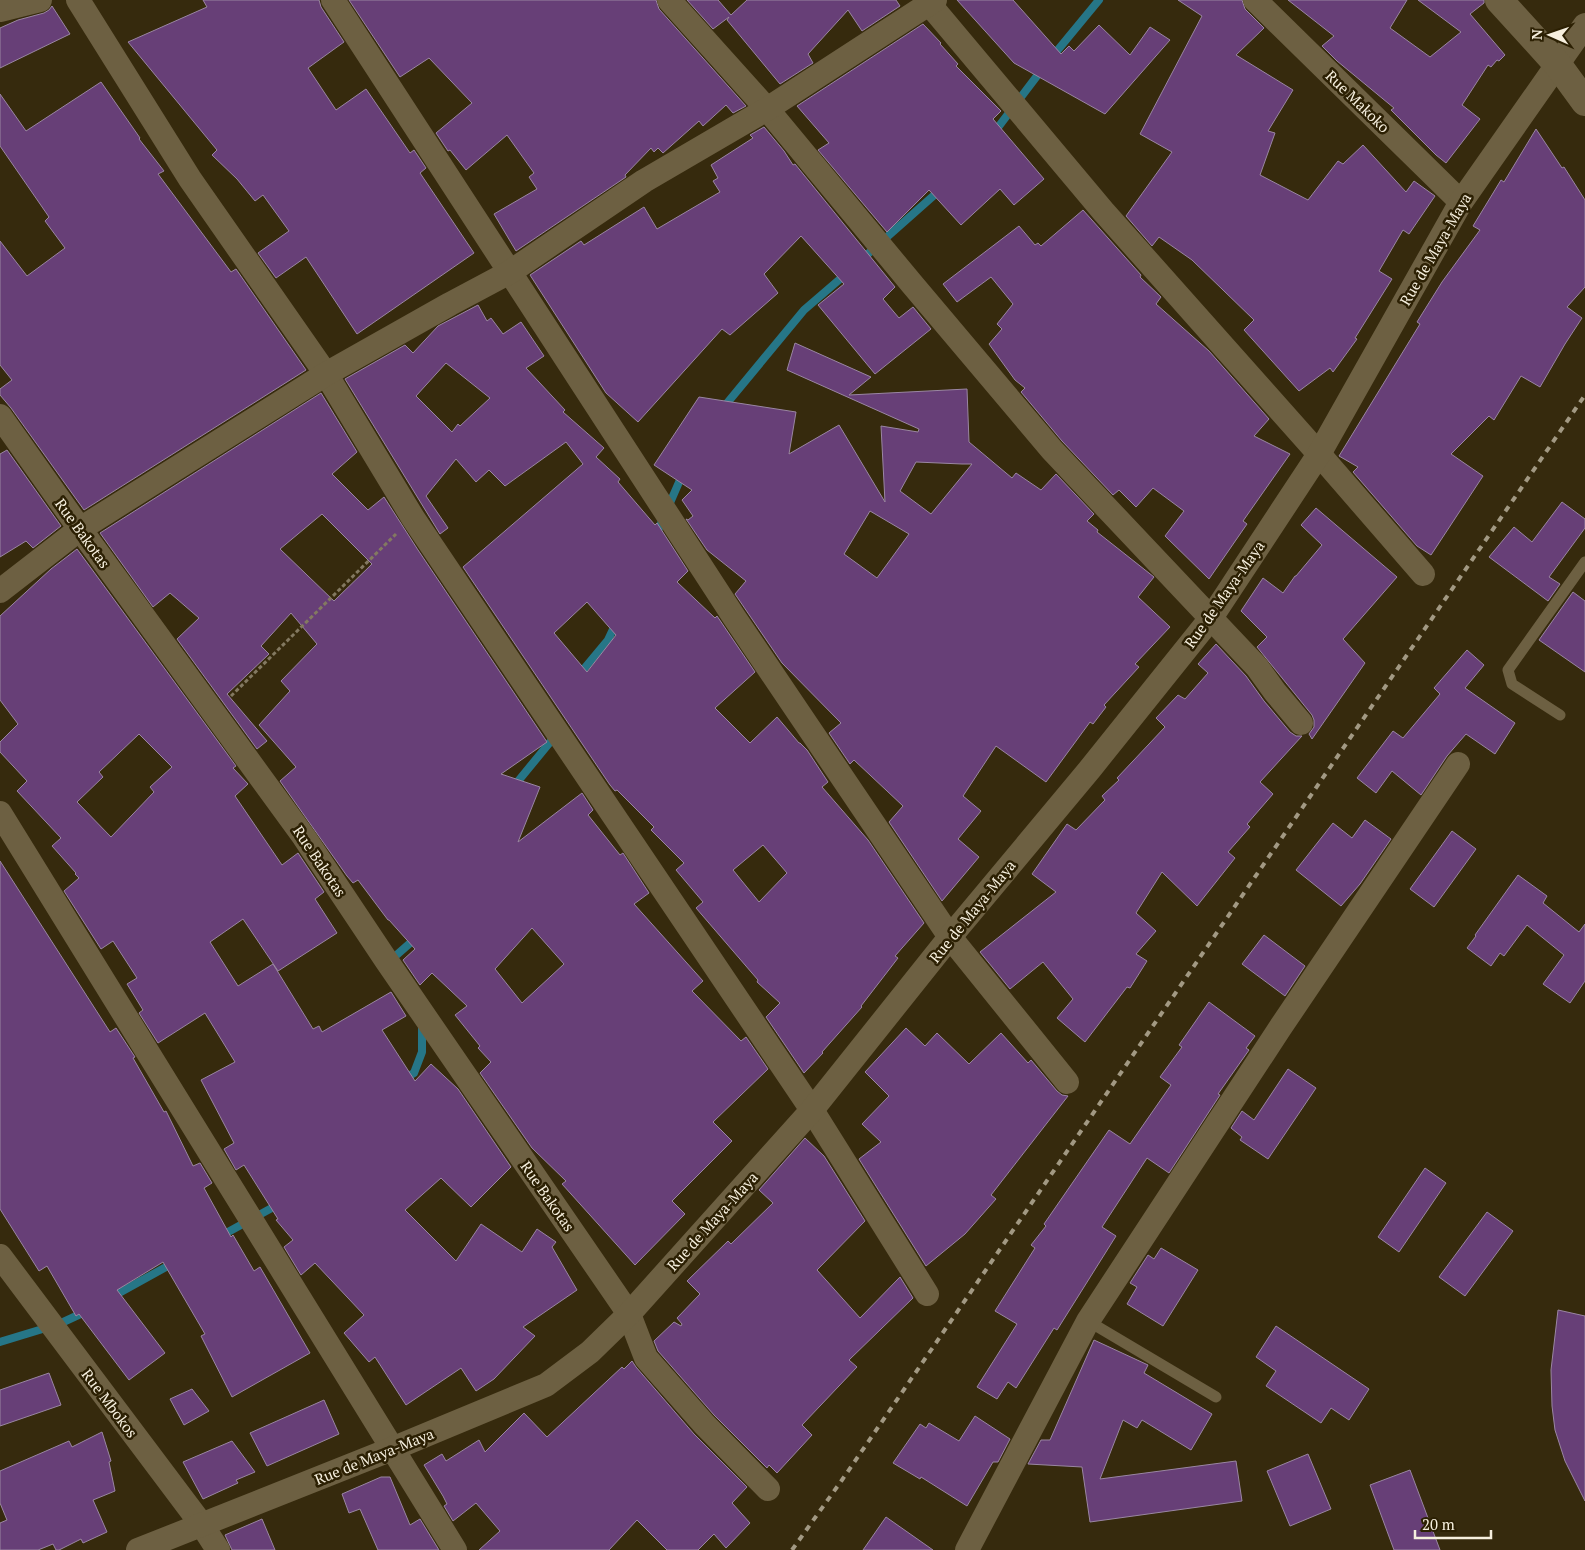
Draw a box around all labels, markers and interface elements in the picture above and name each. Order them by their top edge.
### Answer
north arrow [1525,10,1575,60]
text: N [1527,29,1546,40]
street label: Rue Makoko [1322,65,1394,137]
street label: Rue de Maya-Maya [1395,189,1476,309]
street label: Rue Bakotas [51,494,115,572]
street label: Rue de Maya-Maya [1179,536,1269,652]
street label: Rue Bakotas [289,822,351,900]
street label: Rue de Maya-Maya [924,855,1020,967]
street label: Rue Bakotas [516,1157,580,1235]
street label: Rue de Maya-Maya [662,1167,762,1275]
street label: Rue Mbokos [78,1365,142,1441]
street label: Rue de Maya-Maya [312,1423,437,1489]
scale bar [1415,1508,1491,1540]
text: 20 m [1422,1514,1455,1534]

